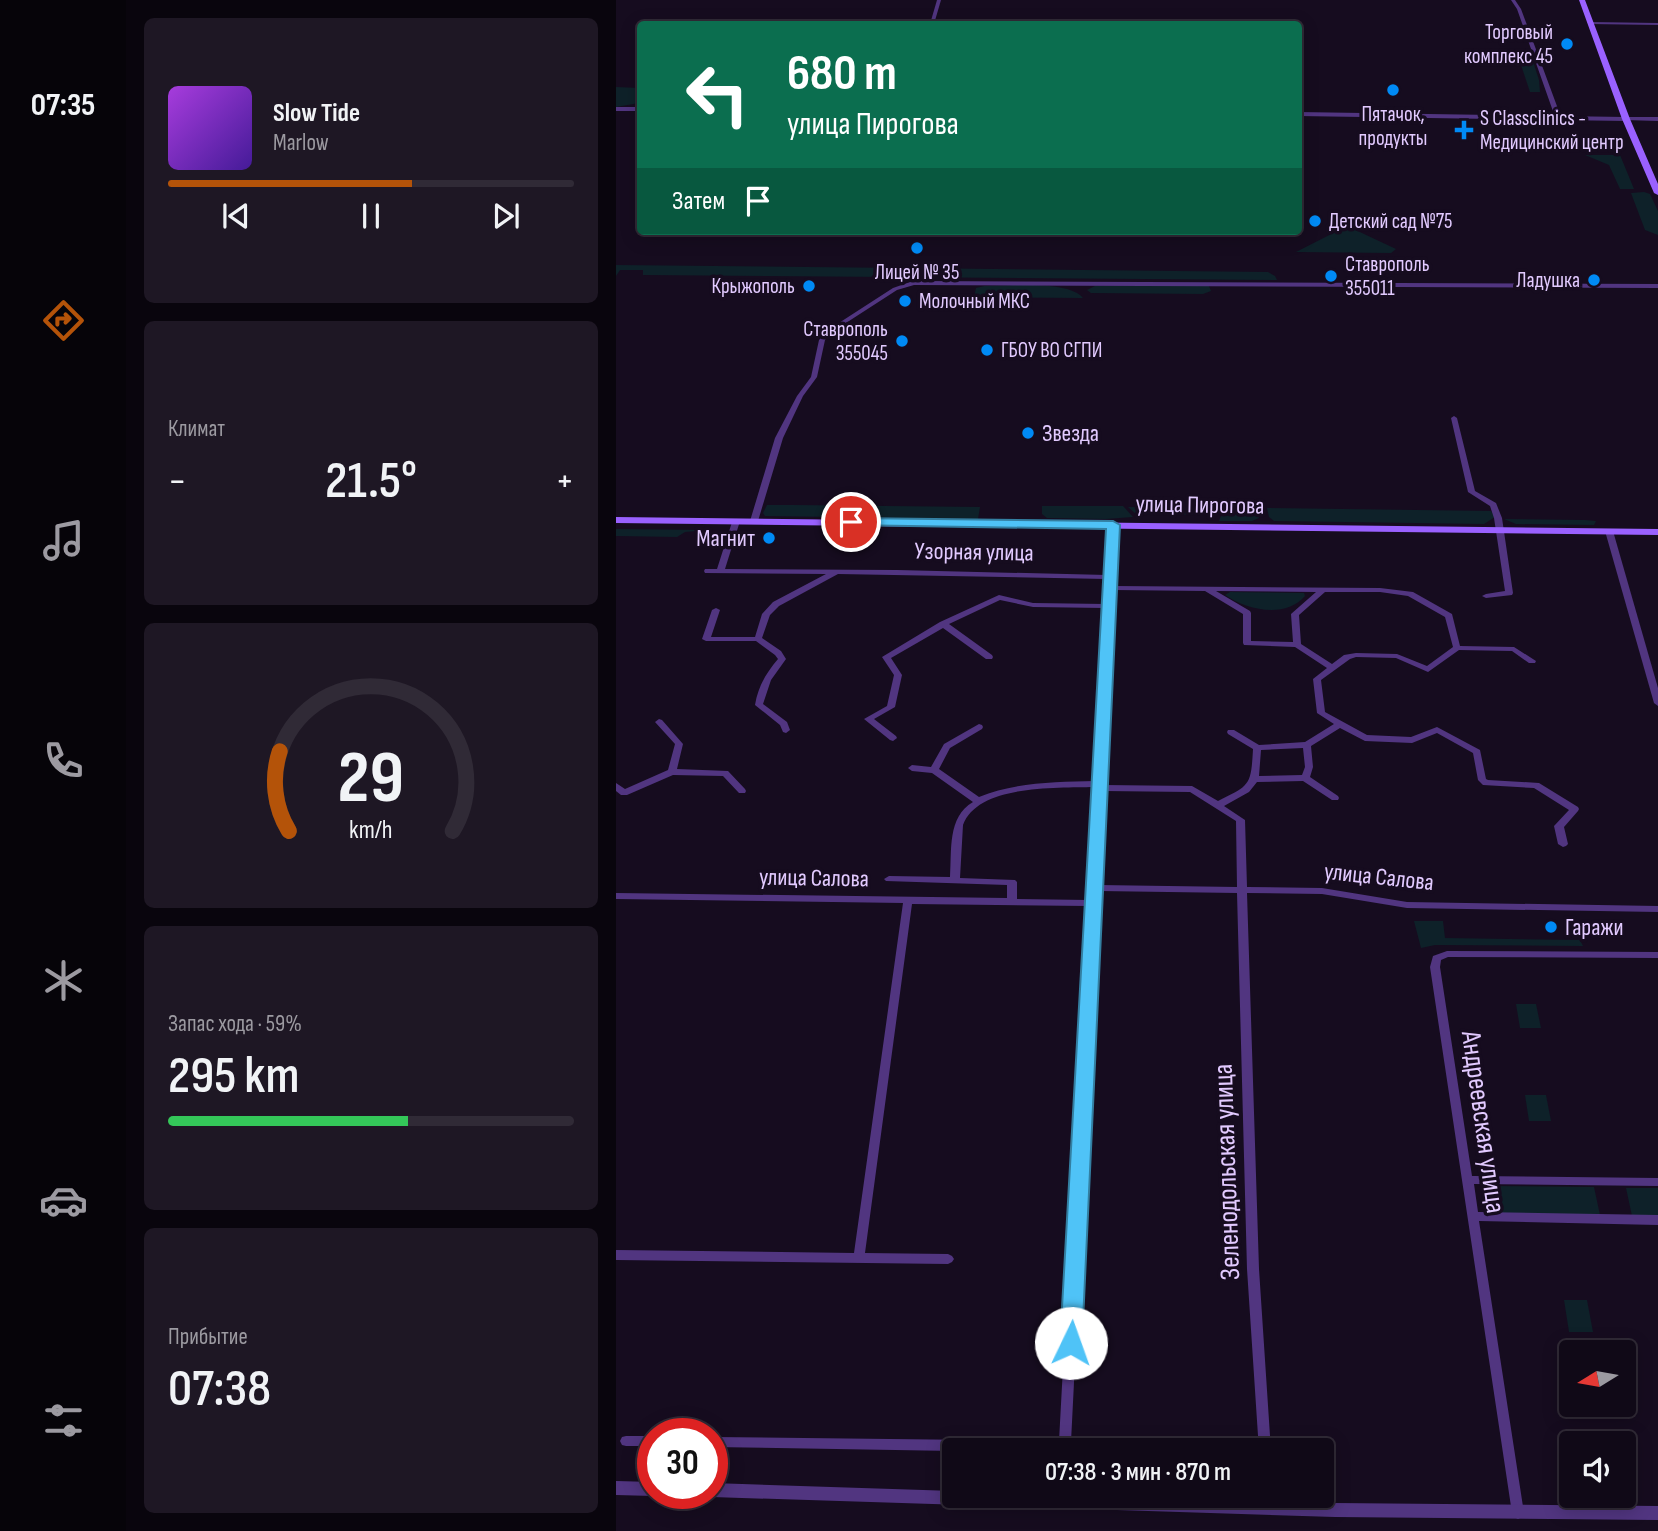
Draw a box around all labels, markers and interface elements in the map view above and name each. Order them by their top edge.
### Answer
place label: Торговый комплекс 45 [1464,20,1553,69]
marker: Торговый комплекс 45 [1559,36,1575,52]
text: 680 m [787,45,897,104]
icon: left [672,49,763,140]
marker: Пятачок, продукты [1385,82,1401,98]
text: 07:35 [31,86,95,125]
text: Slow Tide [273,98,360,129]
place label: Пятачок, продукты [1359,102,1427,151]
text: улица Пирогова [787,105,959,144]
place label: S Classclinics - Медицинский центр [1480,106,1624,155]
marker: S Classclinics - Медицинский центр [1454,120,1474,140]
text: Marlow [273,129,329,157]
icon: arrive [739,182,777,220]
text: Затем [672,186,725,217]
icon: previous [217,197,255,235]
icon: pause [352,197,390,235]
icon: next [487,197,525,235]
place label: Детский сад №75 [1329,209,1453,234]
marker: Детский сад №75 [1307,213,1323,229]
marker: Лицей № 35 [909,240,925,256]
place label: Ставрополь 355011 [1345,252,1430,301]
place label: Лицей № 35 [875,260,959,285]
marker: Ставрополь 355011 [1323,268,1339,284]
place label: Ладушка [1516,268,1580,293]
marker: Ладушка [1586,272,1602,288]
place label: Крыжополь [712,274,795,299]
marker: Крыжополь [801,278,817,294]
place label: Молочный МКС [919,289,1030,314]
marker: Молочный МКС [897,293,913,309]
icon: directions [39,296,88,345]
place label: Ставрополь 355045 [803,317,888,366]
marker: Ставрополь 355045 [894,333,910,349]
place label: ГБОУ ВО СГПИ [1001,338,1102,363]
marker: ГБОУ ВО СГПИ [979,342,995,358]
text: Климат [168,415,225,443]
place label: Звезда [1042,419,1099,448]
marker: Звезда [1020,425,1036,441]
text: 21.5° [325,450,417,513]
text: − [168,459,187,504]
text: + [555,459,574,504]
street label: улица Пирогова [1135,489,1265,521]
pin [821,492,881,552]
icon: arrive [832,503,870,541]
icon: music [39,516,88,565]
place label: Магнит [696,524,755,553]
marker: Магнит [761,530,777,546]
street label: Узорная улица [914,536,1034,568]
icon: phone [39,736,88,785]
text: 29 [338,736,404,824]
text: km/h [349,815,393,846]
street label: улица Салова [1323,857,1435,897]
street label: улица Салова [759,863,869,893]
place label: Гаражи [1565,913,1624,942]
marker: Гаражи [1543,919,1559,935]
icon: climate [39,956,88,1005]
text: Запас хода · 59% [168,1010,302,1038]
street label: Андреевская улица [1454,1028,1512,1215]
text: 295 km [168,1045,299,1108]
street label: Зеленодольская улица [1207,1063,1247,1281]
icon: car [39,1176,88,1225]
position arrow [1034,1306,1108,1380]
text: Прибытие [168,1323,248,1351]
north arrow [1559,1340,1636,1418]
map controls [1559,1340,1636,1508]
text: 07:38 [168,1358,271,1421]
icon: filters [39,1396,88,1445]
speed limit sign: 30 [637,1418,728,1509]
button: sound [1559,1431,1636,1508]
text: 07:38 · 3 мин · 870 m [1045,1457,1231,1488]

